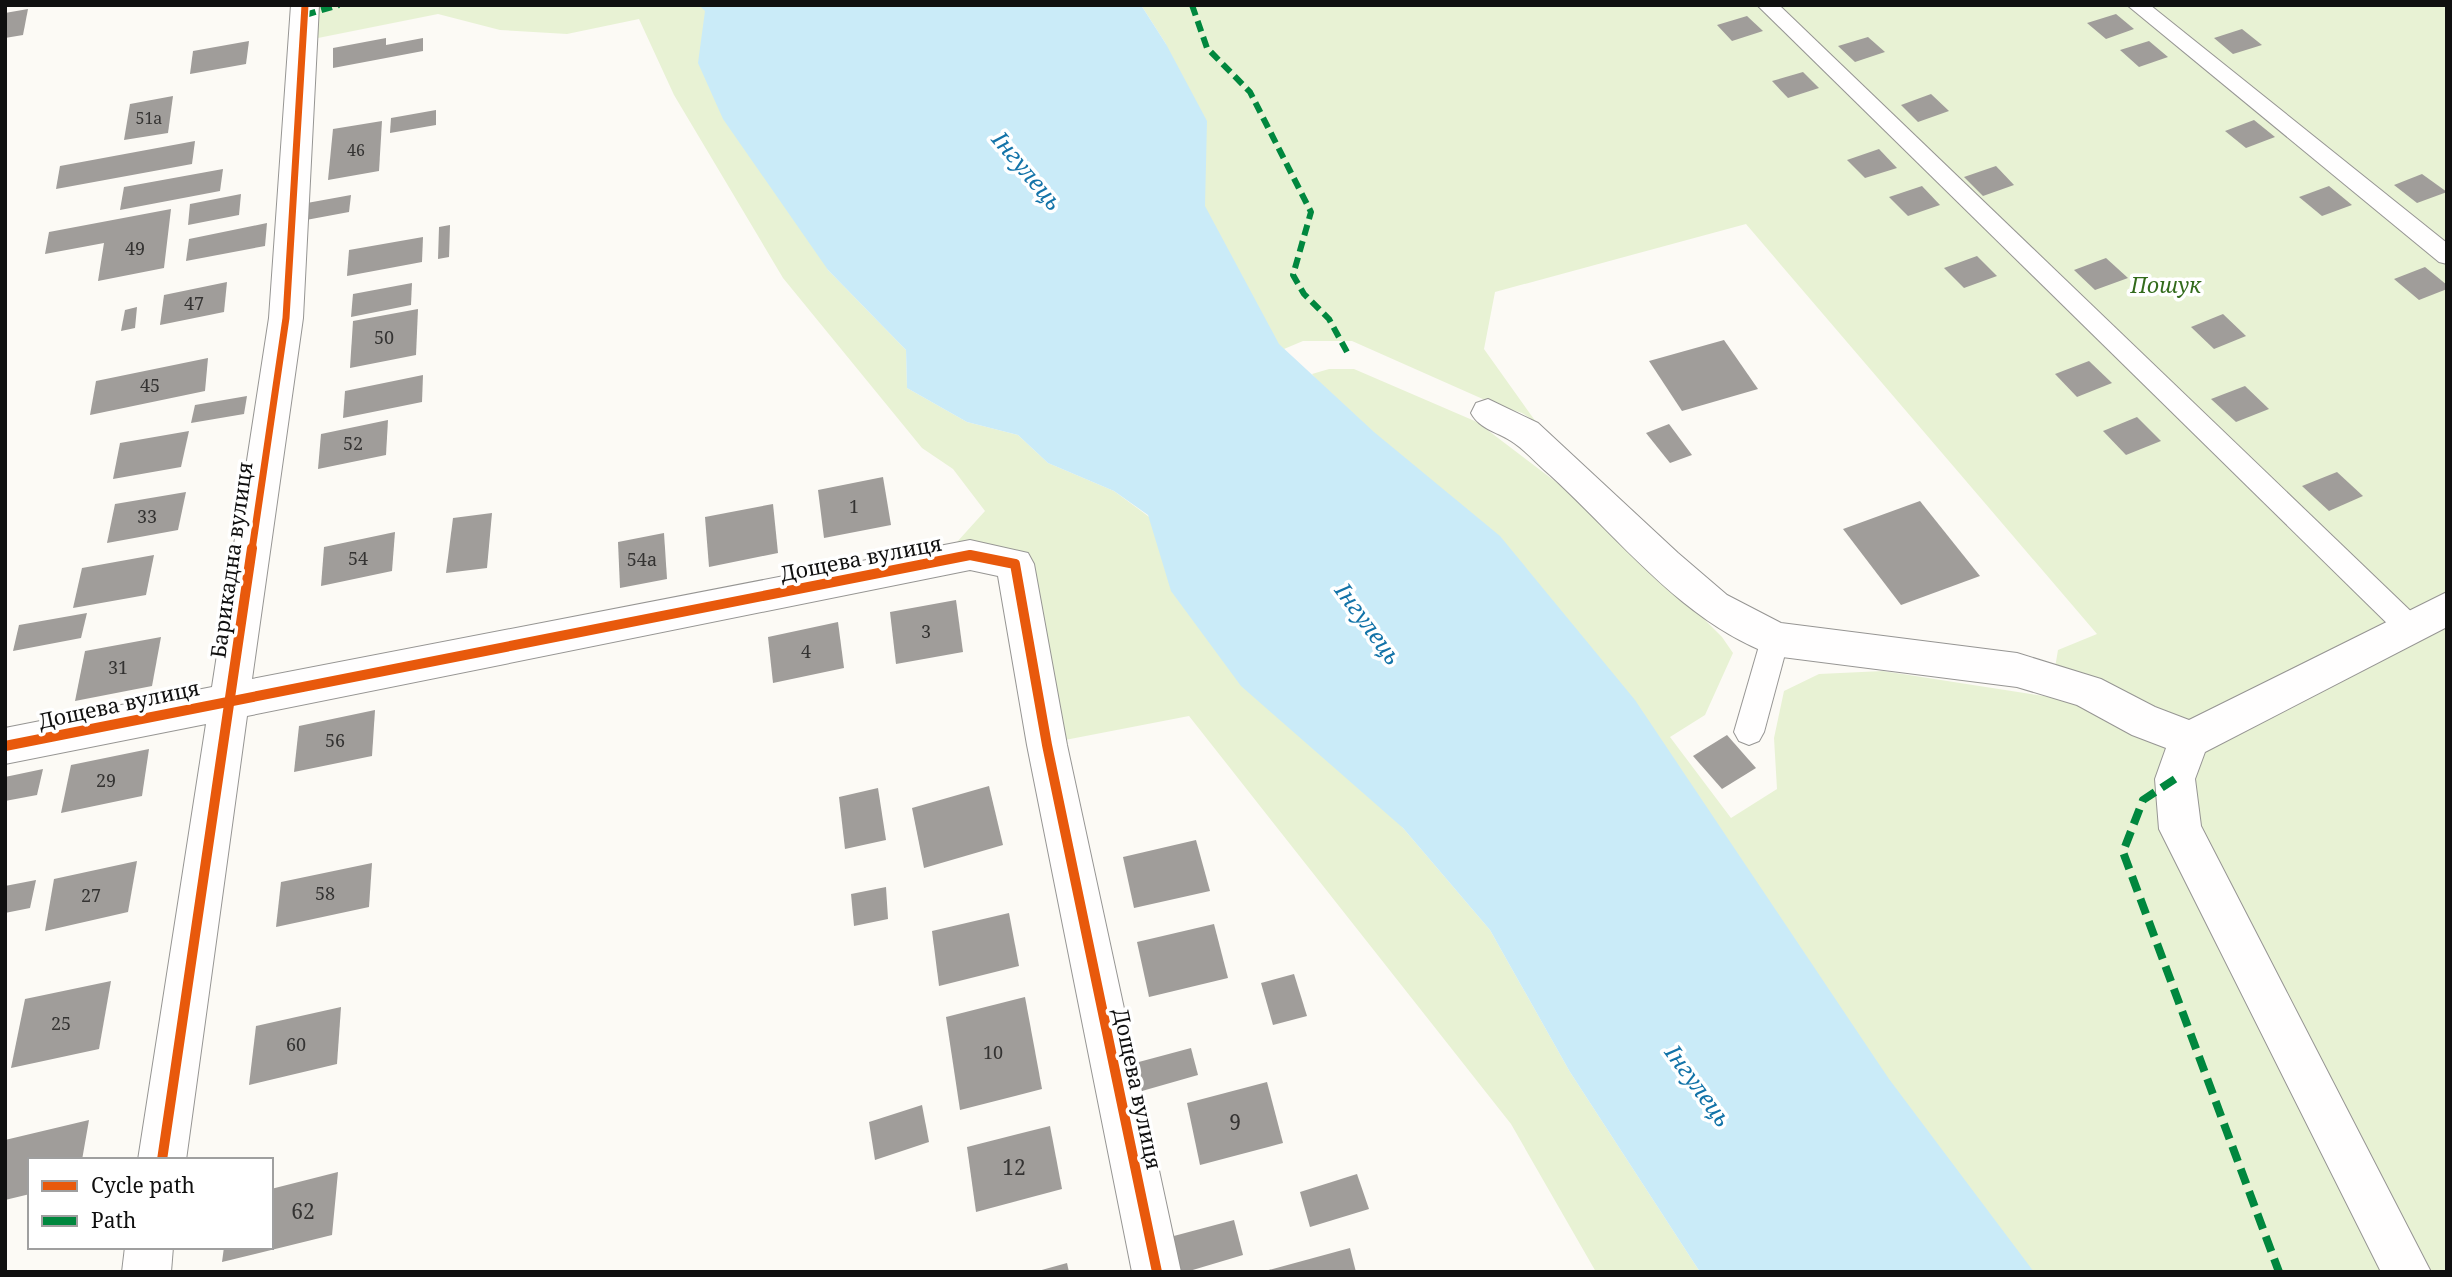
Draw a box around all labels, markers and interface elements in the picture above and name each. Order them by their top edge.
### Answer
house number: 51а [135,107,163,129]
water label: Інгулець [985,123,1070,217]
house number: 46 [347,139,365,161]
house number: 49 [125,236,145,260]
park label: Пошук [2130,271,2202,299]
house number: 47 [184,291,204,315]
house number: 50 [374,325,394,349]
house number: 45 [140,373,160,397]
house number: 52 [343,431,363,455]
street label: Барикадна вулиця [203,460,259,660]
house number: 1 [849,494,859,518]
house number: 33 [137,504,157,528]
street label: Дощева вулиця [778,529,944,587]
house number: 54 [348,546,368,570]
house number: 54а [627,547,657,571]
water label: Інгулець [1328,575,1409,671]
house number: 3 [921,619,931,643]
house number: 4 [801,639,811,663]
house number: 31 [108,655,128,679]
street label: Дощева вулиця [36,673,202,735]
house number: 56 [325,728,345,752]
house number: 29 [96,768,116,792]
house number: 58 [315,881,335,905]
house number: 27 [81,883,101,907]
street label: Дощева вулиця [1107,1006,1169,1172]
house number: 25 [51,1011,71,1035]
house number: 60 [286,1032,306,1056]
water label: Інгулець [1658,1037,1739,1133]
house number: 10 [983,1040,1003,1064]
house number: 9 [1229,1108,1241,1136]
house number: 12 [1002,1153,1026,1181]
legend [28,1158,273,1249]
text: Cycle path [91,1171,195,1199]
house number: 62 [291,1197,315,1225]
text: Path [91,1206,136,1234]

